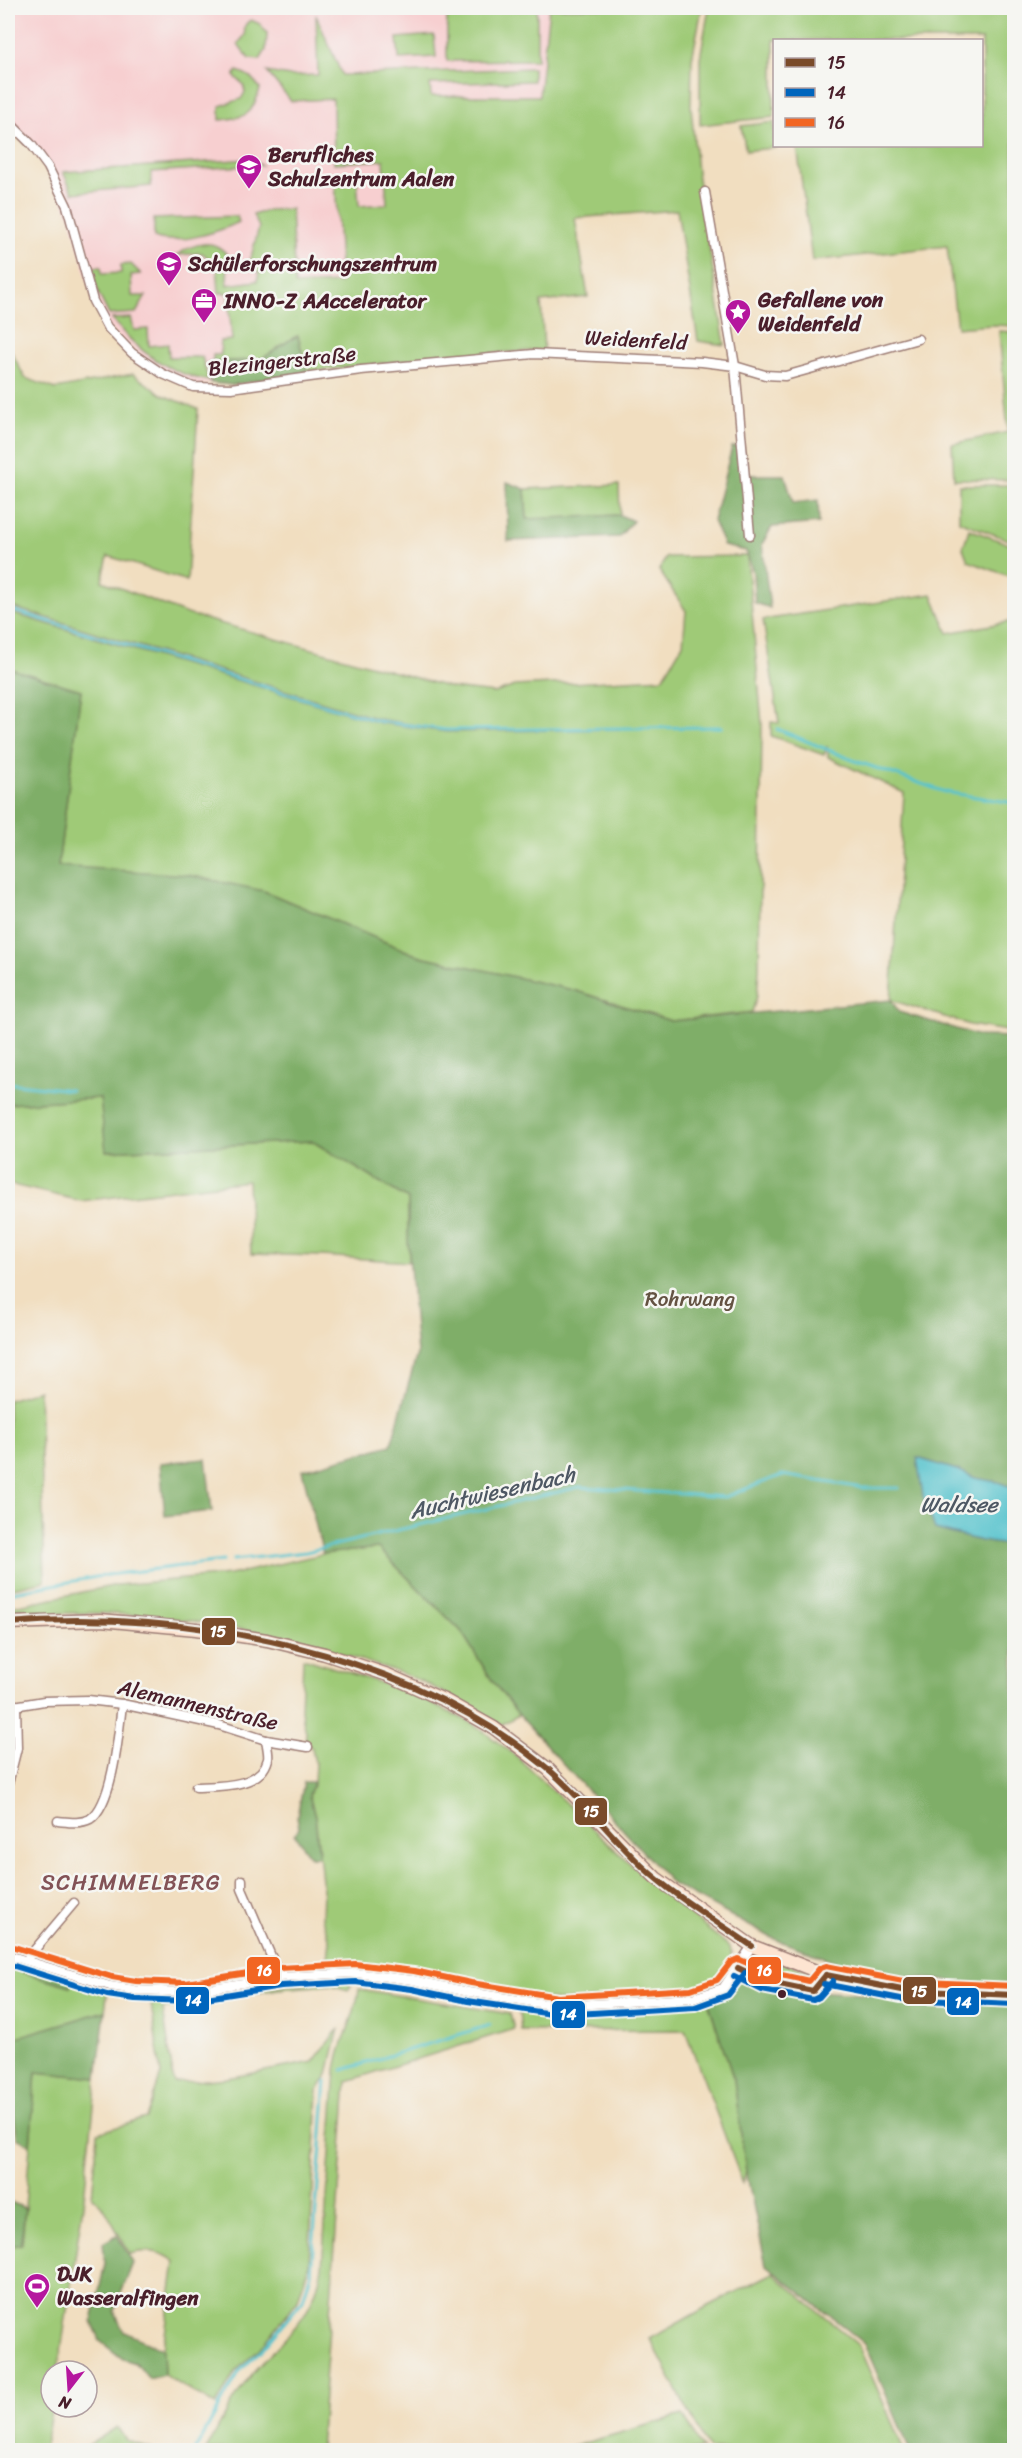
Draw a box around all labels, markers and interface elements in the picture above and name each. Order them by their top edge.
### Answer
legend [773,39,983,147]
text: 15 [827,47,846,79]
text: 14 [827,77,846,109]
text: 16 [827,107,845,139]
place label: Berufliches Schulzentrum Aalen [267,136,455,198]
school or university icon: Berufliches Schulzentrum Aalen [234,152,264,190]
place label: Schülerforschungszentrum [187,245,437,283]
school or university icon: Schülerforschungszentrum [154,249,184,287]
place label: Gefallene von Weidenfeld [757,281,884,343]
place label: INNO-Z AAccelerator [223,282,428,320]
office icon: INNO-Z AAccelerator [189,286,219,324]
place icon: Gefallene von Weidenfeld [723,297,753,335]
street label: Weidenfeld [584,318,690,362]
street label: Blezingerstraße [206,334,358,388]
park label: Rohrwang [645,1280,735,1318]
water label: Auchtwiesenbach [405,1454,581,1531]
water label: Waldsee [921,1485,1000,1524]
line badge: 15 [201,1617,236,1646]
text: 15 [210,1617,227,1646]
street label: Alemannenstraße [113,1668,282,1742]
line badge: 15 [574,1797,608,1826]
text: 15 [583,1797,600,1826]
district label: SCHIMMELBERG [41,1863,221,1902]
line badge: 16 [246,1956,281,1985]
text: 16 [256,1956,272,1985]
line badge: 16 [747,1956,782,1985]
text: 16 [756,1956,772,1985]
line badge: 15 [902,1976,937,2005]
text: 15 [911,1977,928,2006]
line badge: 14 [175,1986,210,2015]
text: 14 [185,1986,201,2015]
line badge: 14 [946,1987,980,2016]
unlabelled marker [776,1988,788,2000]
text: 14 [955,1988,971,2017]
line badge: 14 [551,2000,586,2029]
text: 14 [560,2000,576,2029]
place label: DJK Wasseralfingen [57,2255,199,2317]
sports icon: DJK Wasseralfingen [22,2271,52,2309]
north arrow [39,2359,99,2419]
text: N [54,2387,75,2419]

